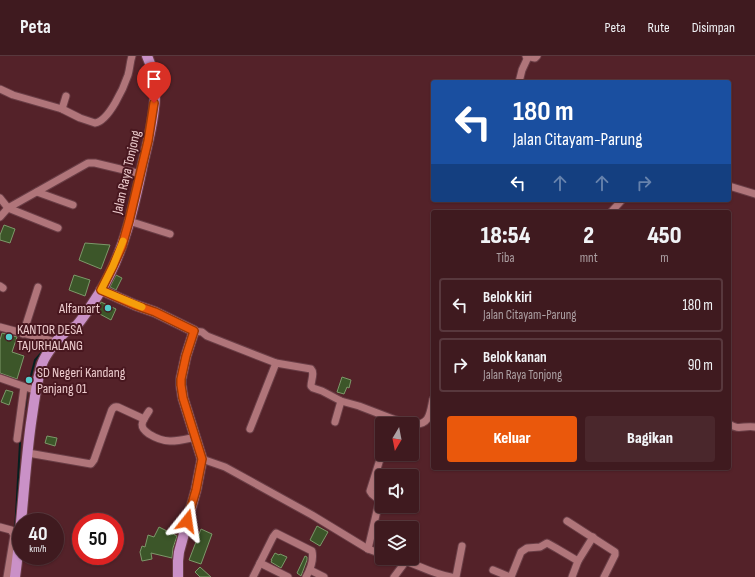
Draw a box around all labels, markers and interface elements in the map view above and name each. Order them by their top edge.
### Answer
text: Peta [20,16,51,39]
text: Peta [605,19,626,36]
text: Rute [648,19,670,36]
text: Disimpan [692,19,735,36]
pin [137,62,171,103]
icon: arrive [143,68,165,90]
text: 180 m [513,95,573,128]
icon: left [447,96,499,148]
street label: Jalan Raya Tonjong [108,128,144,217]
text: Jalan Citayam-Parung [513,129,642,150]
icon: left [507,172,529,194]
icon: ahead [549,172,571,194]
icon: ahead [591,172,613,194]
icon: right [633,172,655,194]
text: 18:54 [480,221,530,250]
text: 2 [583,221,594,250]
text: 450 [647,221,682,250]
text: Tiba [496,250,514,266]
text: mnt [580,250,598,266]
text: m [660,250,669,266]
text: Belok kiri [483,288,532,307]
icon: left [449,294,471,316]
text: 180 m [682,296,713,315]
place label: Alfamart [58,300,100,317]
marker: Alfamart [103,303,113,313]
text: Jalan Citayam-Parung [483,307,576,323]
place label: KANTOR DESA TAJURHALANG [17,321,83,354]
marker: KANTOR DESA TAJURHALANG [4,332,14,342]
text: Belok kanan [483,348,547,367]
icon: right [449,354,471,376]
text: 90 m [688,356,713,375]
place label: SD Negeri Kandang Panjang 01 [37,364,126,397]
text: Jalan Raya Tonjong [483,367,562,383]
marker: SD Negeri Kandang Panjang 01 [24,375,34,385]
button: Keluar [447,416,577,462]
button: Bagikan [585,416,715,462]
north arrow [375,417,419,461]
map controls [375,417,419,565]
button: sound [375,469,419,513]
position arrow [166,500,208,542]
speed limit sign: 50 [72,513,124,565]
button: layers [375,521,419,565]
text: 40 [29,522,47,546]
text: km/h [29,543,47,555]

